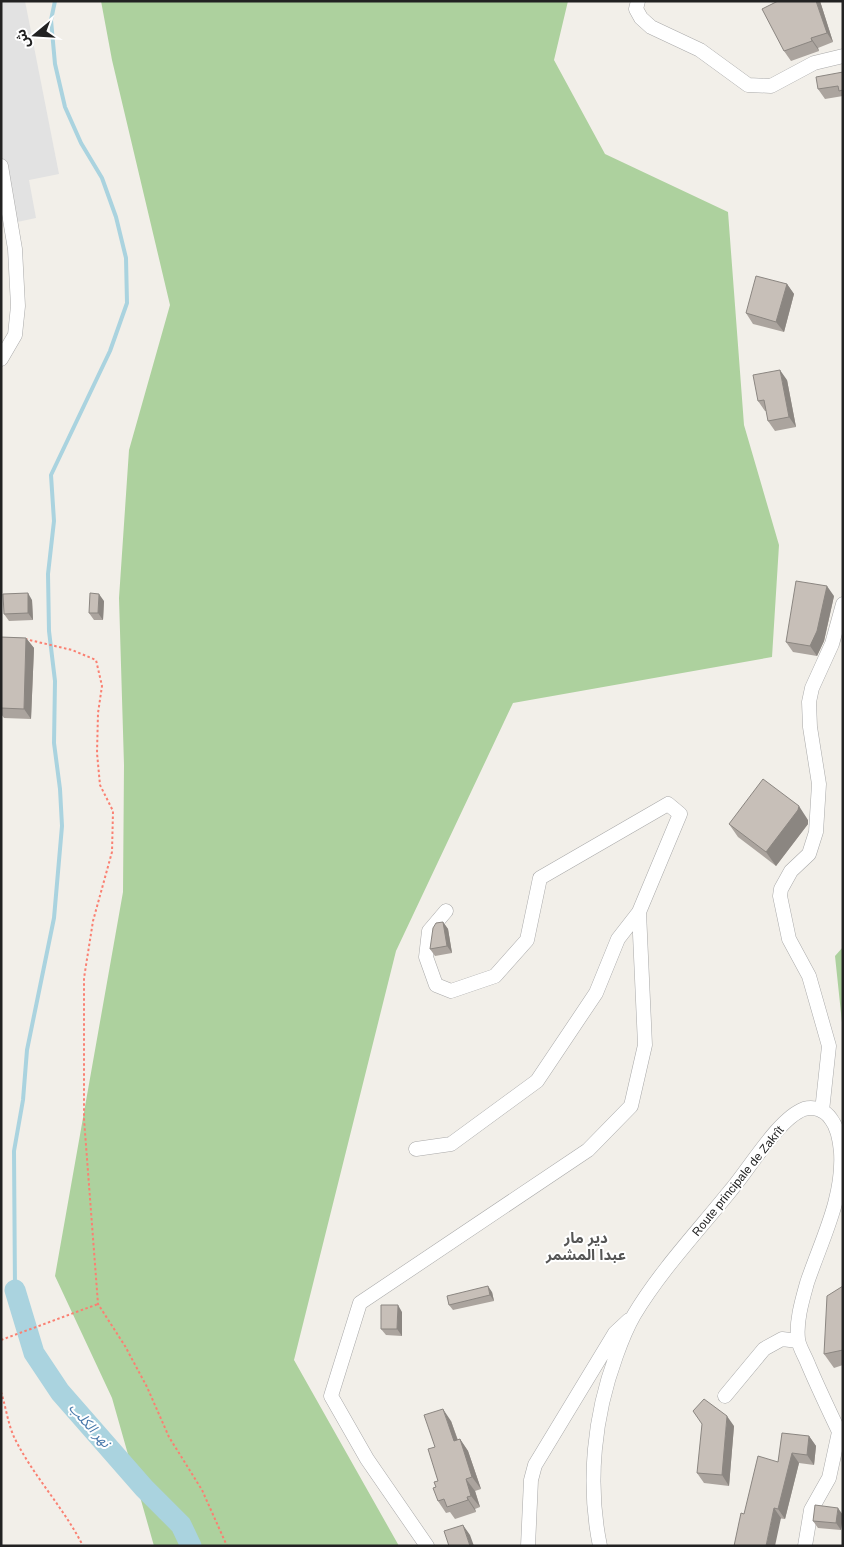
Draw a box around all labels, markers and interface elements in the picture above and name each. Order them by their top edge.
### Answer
north arrow [10,10,60,60]
text: ش [12,27,33,51]
street label: Route principale de Zakrît [689,1123,787,1239]
district label: دير مار عبدا المشمر [545,1229,626,1264]
water label: نهر الكلب [65,1400,115,1452]

